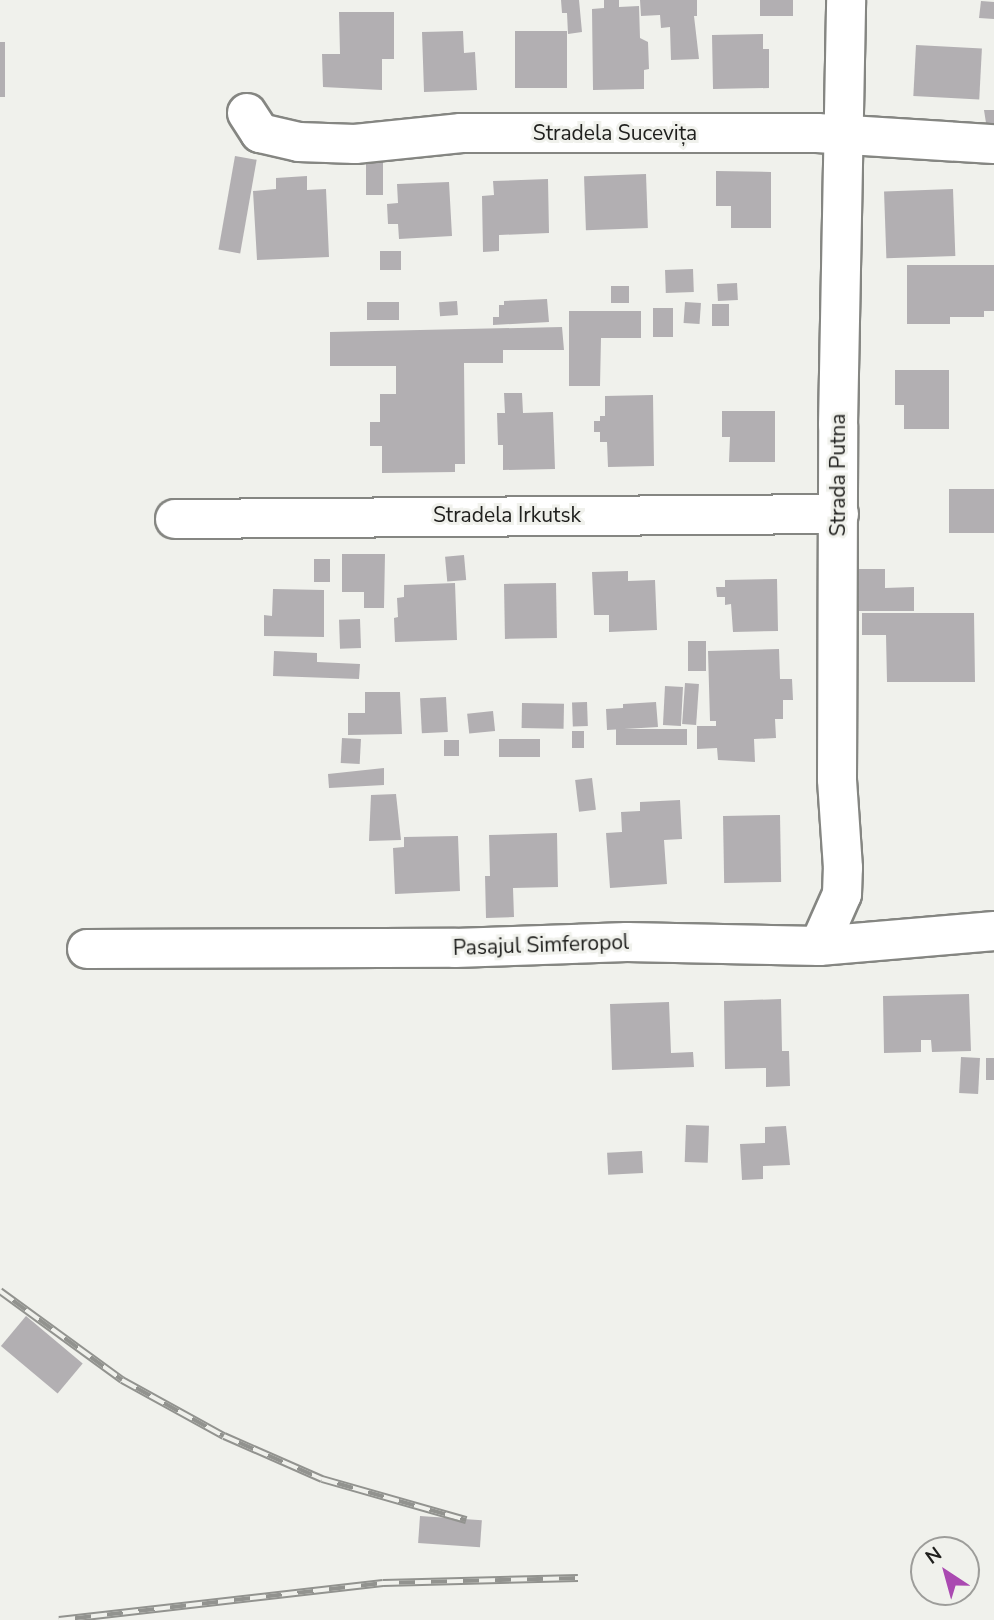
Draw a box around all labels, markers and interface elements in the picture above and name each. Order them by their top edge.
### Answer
street label: Stradela Sucevița [533,120,697,146]
street label: Strada Putna [825,414,851,536]
street label: Stradela Irkutsk [433,502,581,528]
street label: Pasajul Simferopol [452,929,630,961]
north arrow [910,1536,980,1606]
text: N [920,1541,947,1570]

